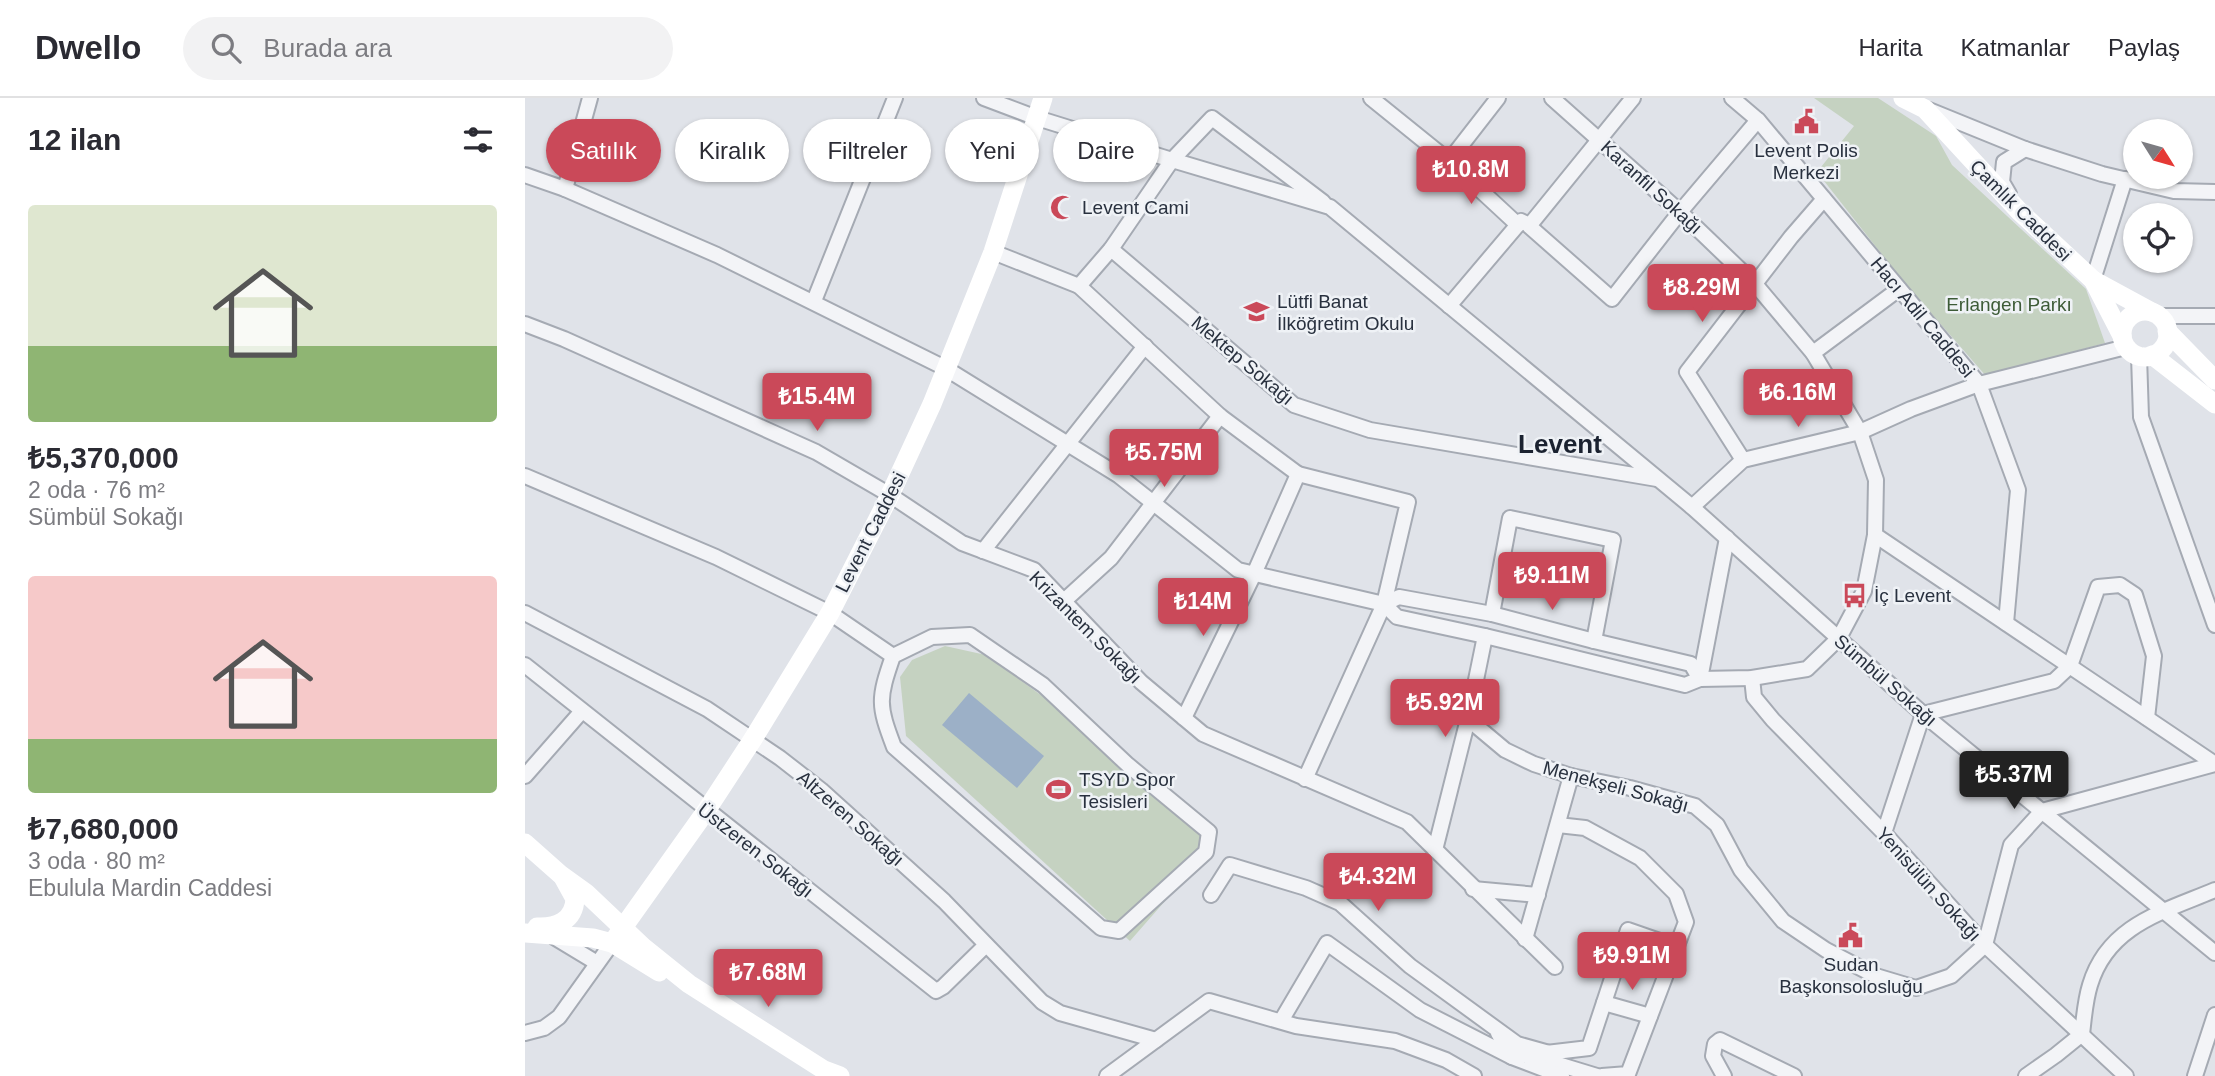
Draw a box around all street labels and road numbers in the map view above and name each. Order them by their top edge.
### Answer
street label: Karanfil Sokağı [1597,136,1707,238]
street label: Çamlık Caddesi [1966,156,2075,265]
street label: Hacı Adil Caddesi [1866,253,1979,382]
street label: Mektep Sokağı [1187,312,1298,409]
street label: Levent Caddesi [831,469,910,596]
street label: Krizantem Sokağı [1025,567,1146,688]
street label: Sümbül Sokağı [1830,630,1941,731]
street label: Menekşeli Sokağı [1541,757,1691,816]
street label: Altzeren Sokağı [793,766,908,870]
street label: Üstzeren Sokağı [694,799,818,902]
street label: Yenisülün Sokağı [1872,823,1985,946]

